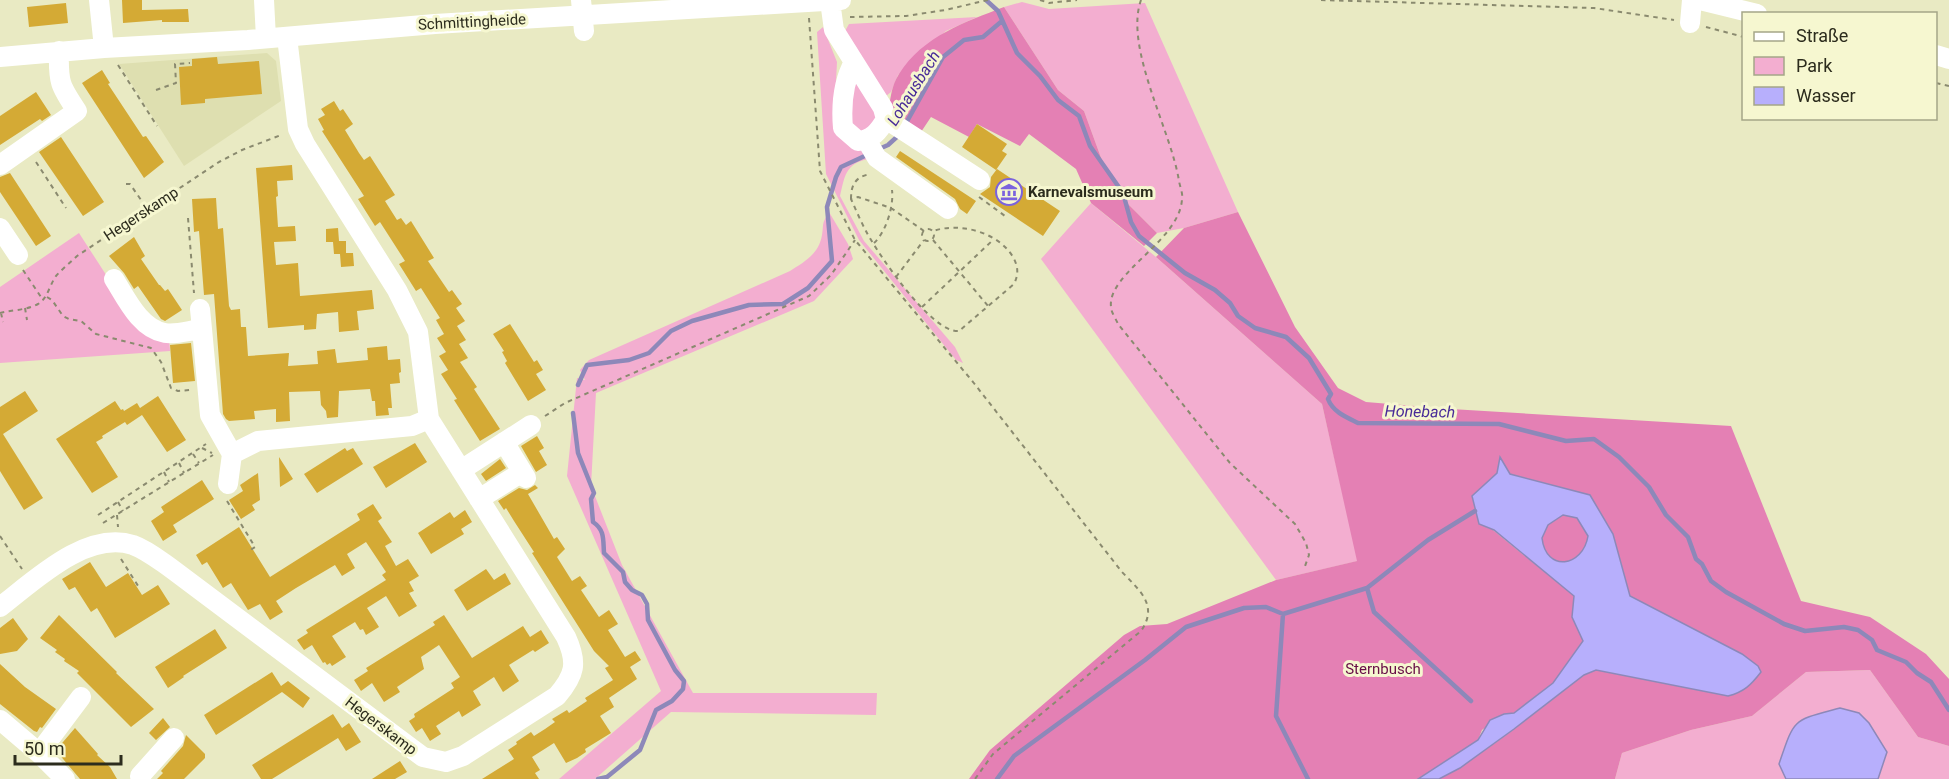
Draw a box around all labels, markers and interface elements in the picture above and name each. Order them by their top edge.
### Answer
street label: Schmittingheide [417,10,527,34]
legend [1742,12,1937,120]
text: Straße [1796,25,1848,46]
water label: Lohausbach [883,47,944,129]
text: Park [1796,55,1833,76]
text: Wasser [1796,85,1856,106]
museum icon: Karnevalsmuseum [994,177,1024,207]
street label: Hegerskamp [100,183,182,245]
place label: Karnevalsmuseum [1028,183,1153,201]
water label: Honebach [1385,401,1455,422]
park label: Sternbusch [1345,660,1421,678]
street label: Hegerskamp [342,693,420,759]
scale bar [15,728,122,766]
text: 50 m [24,738,64,759]

